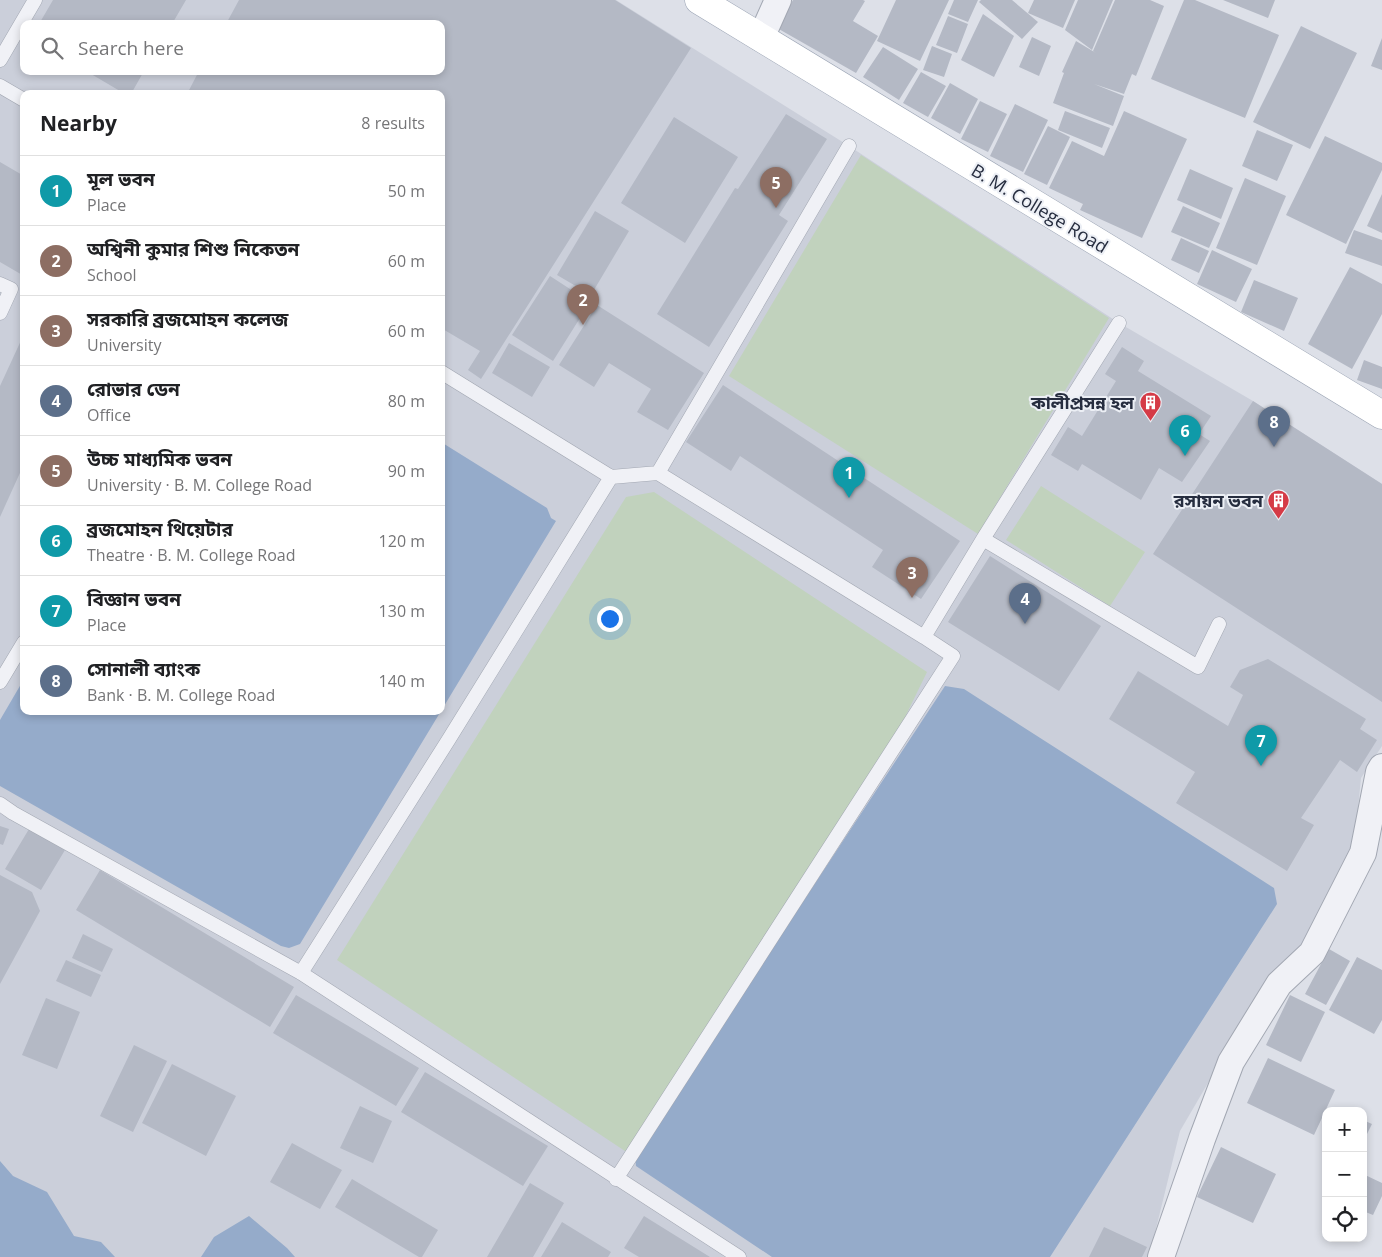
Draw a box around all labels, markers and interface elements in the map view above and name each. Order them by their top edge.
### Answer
search box [20,20,445,75]
icon: search [38,34,66,62]
text: Search here [78,35,184,61]
text: Nearby [40,109,117,137]
text: 8 results [361,112,425,134]
street label: B. M. College Road [967,158,1113,258]
text: মূল ভবন [87,166,155,192]
pin: 5 [760,167,792,208]
text: 1 [51,180,61,202]
text: 50 m [388,180,425,202]
text: Place [87,194,126,216]
text: অশ্বিনী কুমার শিশু নিকেতন [87,236,299,262]
text: 2 [51,250,61,272]
text: 60 m [388,250,425,272]
text: School [87,264,137,286]
pin: 2 [567,284,599,325]
text: সরকারি ব্রজমোহন কলেজ [87,306,288,332]
text: 3 [51,320,61,342]
text: 60 m [388,320,425,342]
text: University [87,334,161,356]
text: রোভার ডেন [87,376,180,402]
text: 4 [51,390,61,412]
text: 80 m [388,390,425,412]
place label: কালীপ্রসন্ন হল [1030,390,1134,414]
building icon: কালীপ্রসন্ন হল [1138,390,1162,421]
text: Office [87,404,131,426]
pin: 8 [1258,406,1290,447]
pin: 6 [1169,415,1201,456]
text: উচ্চ মাধ্যমিক ভবন [87,446,232,472]
pin: 1 [833,457,865,498]
text: 5 [51,460,61,482]
text: 90 m [388,460,425,482]
text: University · B. M. College Road [87,474,312,496]
place label: রসায়ন ভবন [1173,488,1264,512]
building icon: রসায়ন ভবন [1267,488,1291,519]
text: ব্রজমোহন থিয়েটার [87,516,233,542]
text: 6 [51,530,61,552]
text: 120 m [379,530,425,552]
text: Theatre · B. M. College Road [87,544,295,566]
pin: 3 [896,557,928,598]
pin: 4 [1009,583,1041,624]
text: বিজ্ঞান ভবন [87,586,181,612]
text: 7 [51,600,61,622]
text: 130 m [379,600,425,622]
your location [597,606,623,632]
text: Place [87,614,126,636]
text: সোনালী ব্যাংক [87,656,200,682]
text: 8 [51,670,61,692]
text: 140 m [379,670,425,692]
text: Bank · B. M. College Road [87,684,275,706]
pin: 7 [1245,725,1277,766]
map controls [1322,1107,1367,1242]
button: + [1322,1107,1367,1152]
button: − [1322,1152,1367,1197]
button: locate [1322,1197,1367,1242]

